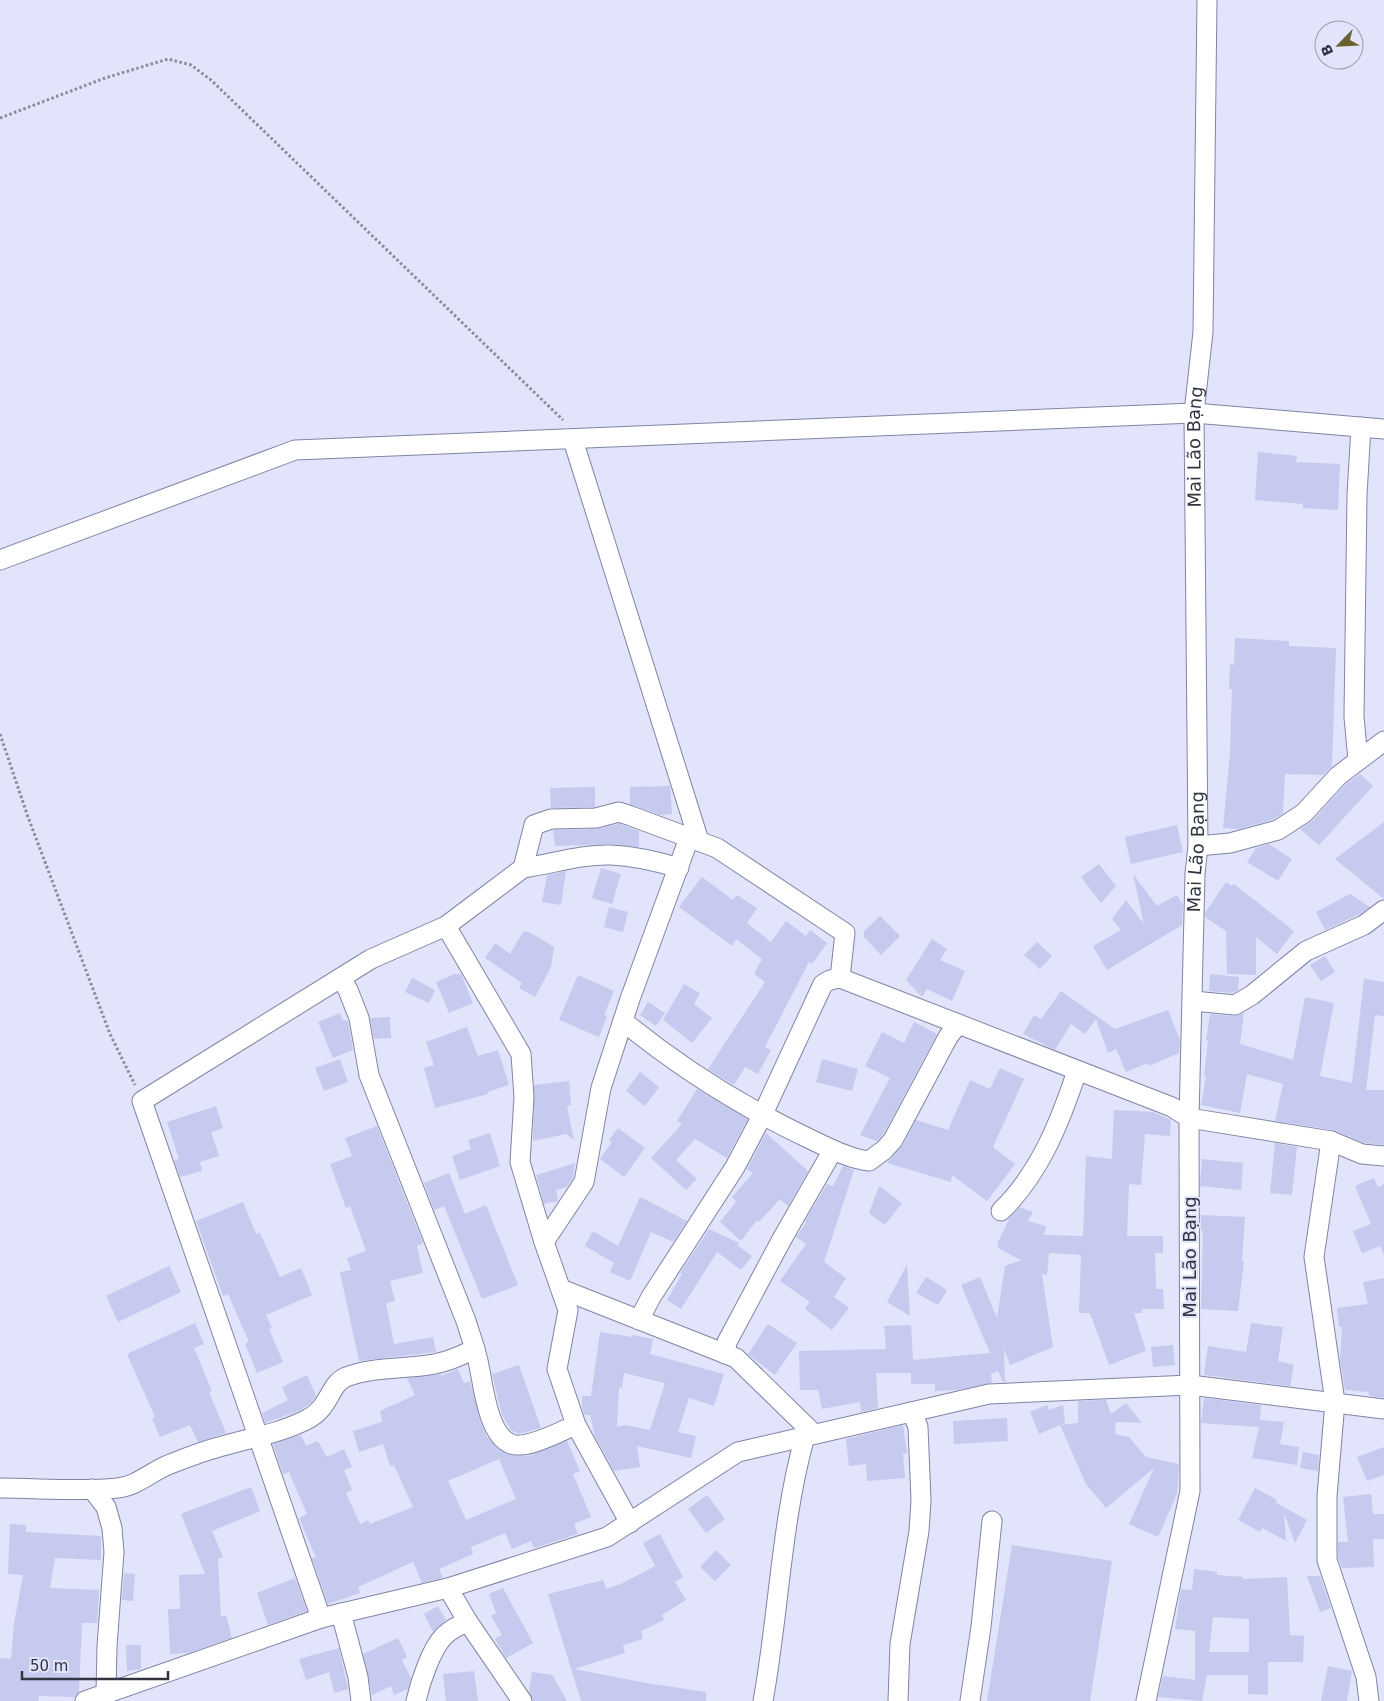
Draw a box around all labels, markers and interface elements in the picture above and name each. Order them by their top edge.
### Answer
north arrow [1314,20,1364,70]
text: B [1318,42,1337,58]
street label: Mai Lão Bạng [1183,385,1207,508]
street label: Mai Lão Bạng [1183,791,1208,913]
street label: Mai Lão Bạng [1179,1196,1200,1318]
scale bar [22,1648,169,1680]
text: 50 m [30,1657,68,1675]

